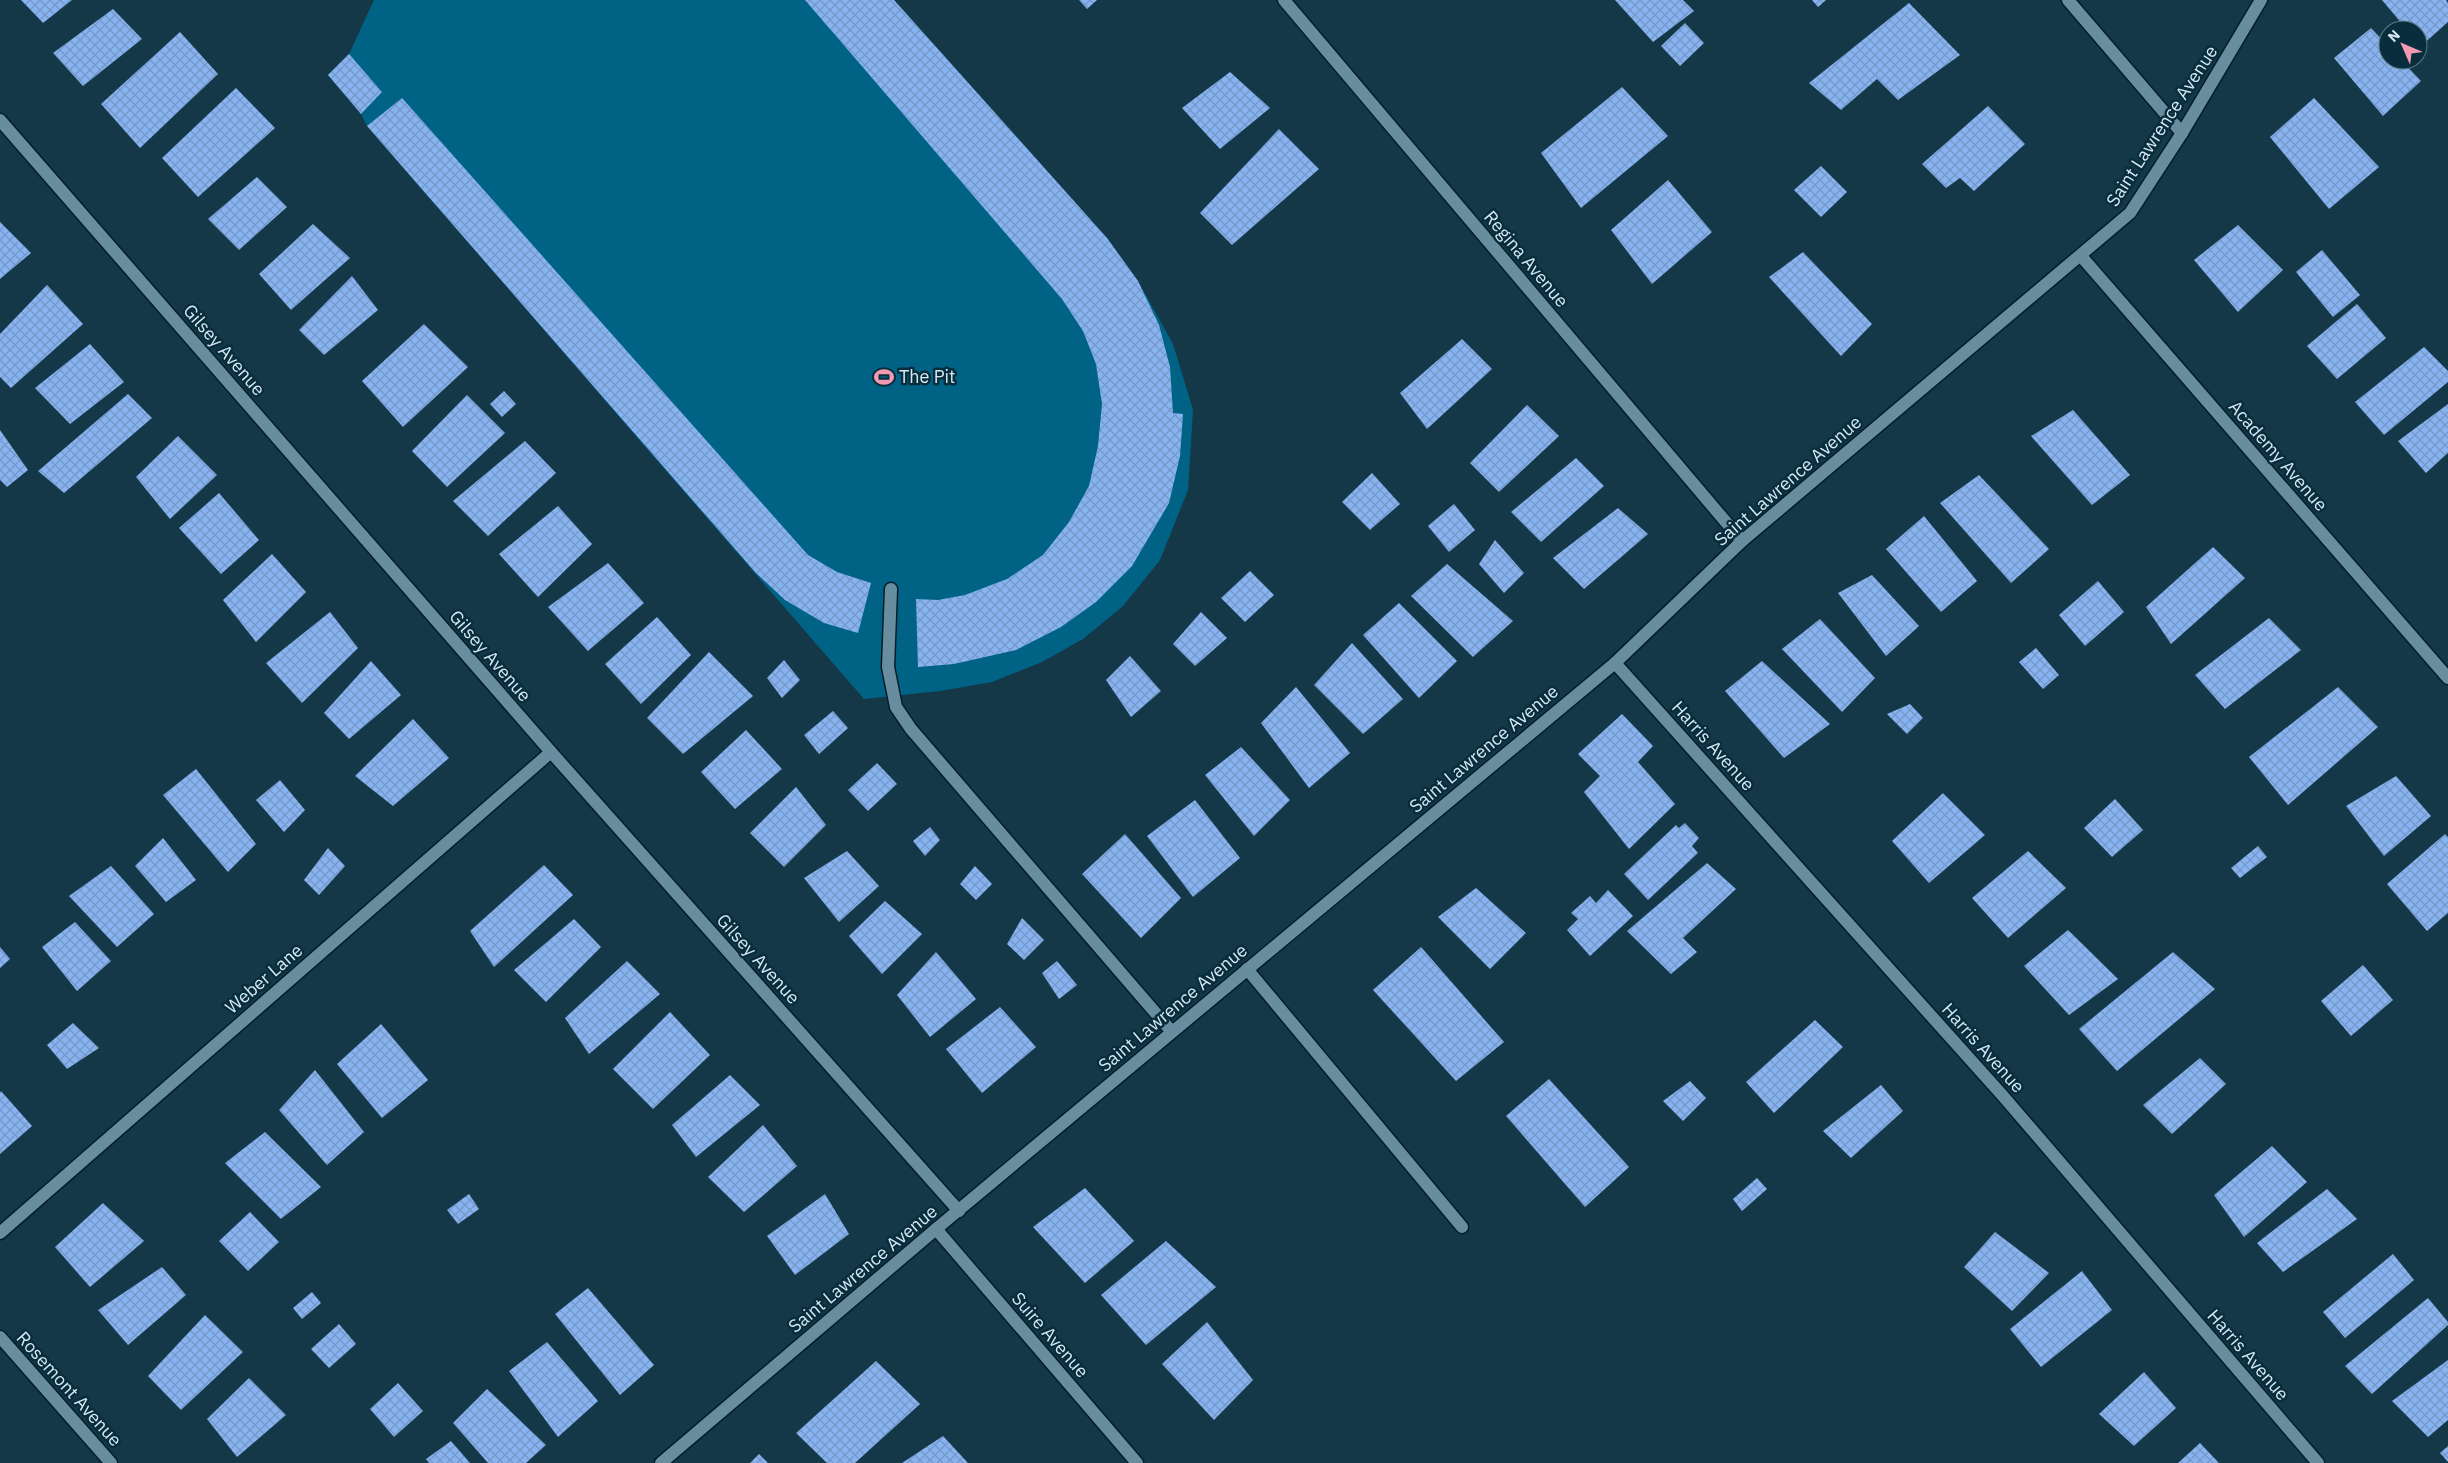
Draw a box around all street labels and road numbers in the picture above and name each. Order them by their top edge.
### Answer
street label: Saint Lawrence Avenue [2101,41,2222,211]
street label: Regina Avenue [1479,206,1574,312]
street label: Gilsey Avenue [178,299,270,400]
street label: Academy Avenue [2224,396,2333,516]
street label: Saint Lawrence Avenue [1709,410,1866,551]
street label: Gilsey Avenue [444,605,536,706]
street label: Saint Lawrence Avenue [1404,679,1563,818]
street label: Harris Avenue [1667,696,1760,795]
street label: Gilsey Avenue [712,909,805,1009]
street label: Saint Lawrence Avenue [1093,938,1252,1077]
street label: Weber Lane [220,939,307,1019]
street label: Harris Avenue [1937,998,2030,1097]
street label: Saint Lawrence Avenue [783,1199,942,1338]
street label: Suire Avenue [1007,1287,1094,1382]
street label: Harris Avenue [2203,1304,2294,1405]
street label: Rosemont Avenue [12,1326,127,1451]

